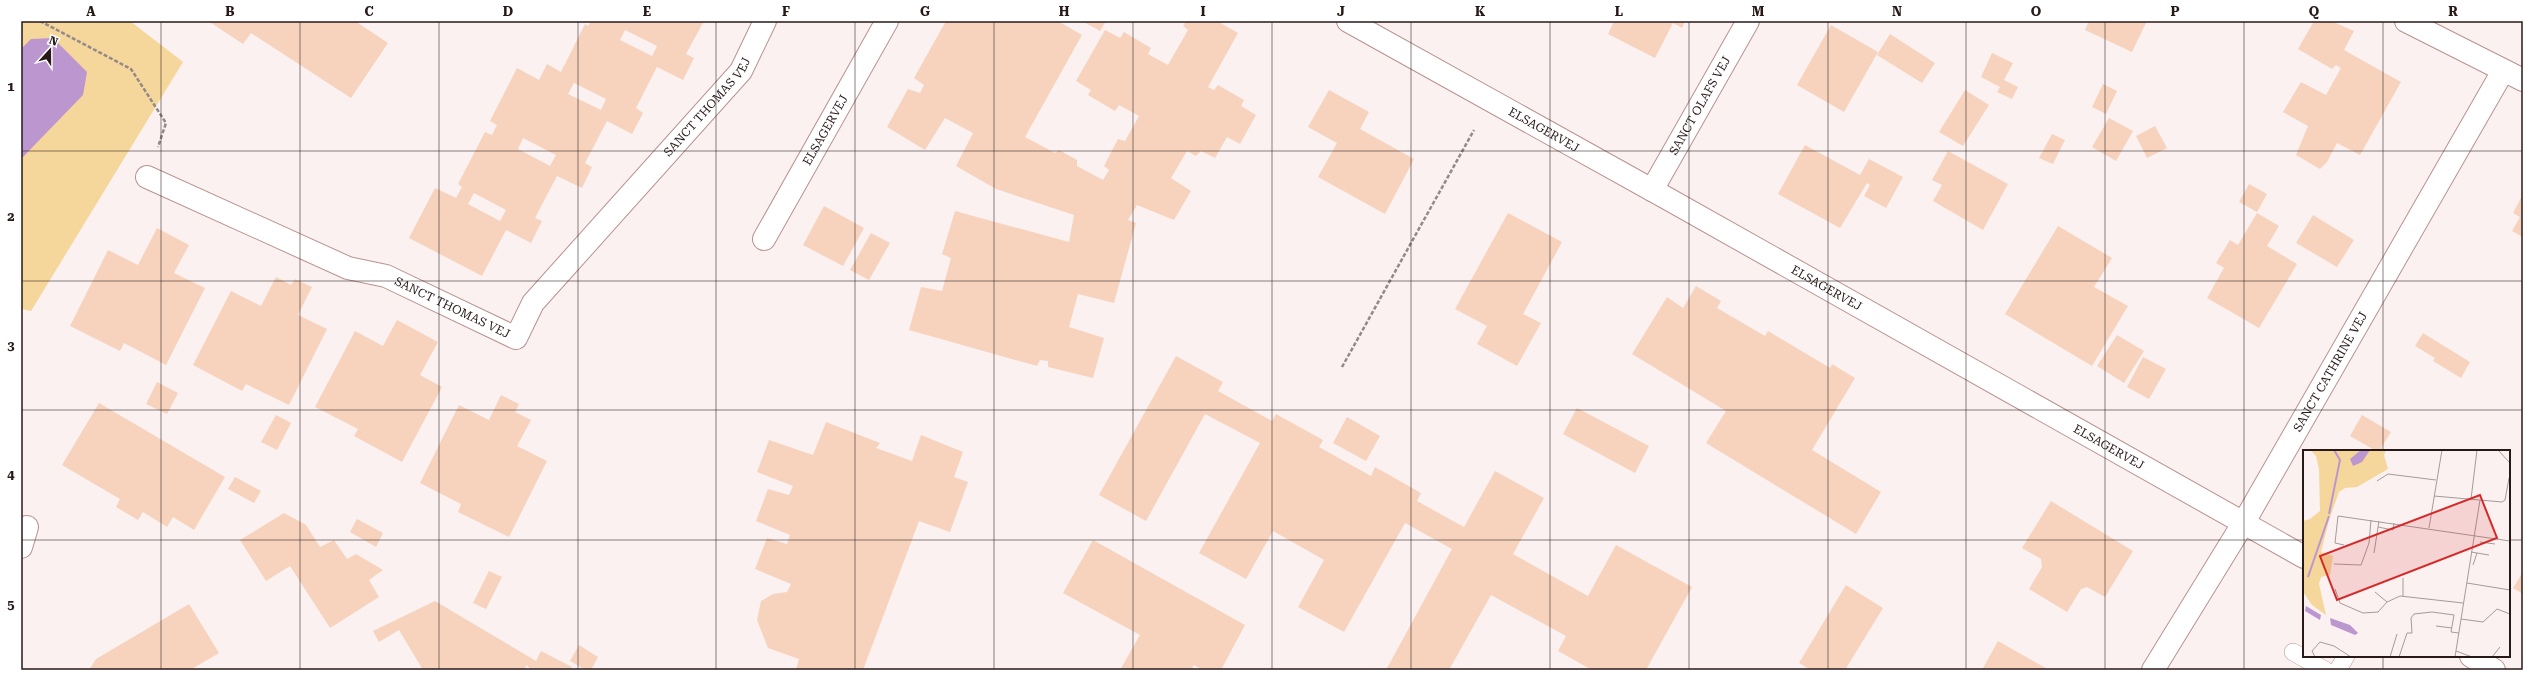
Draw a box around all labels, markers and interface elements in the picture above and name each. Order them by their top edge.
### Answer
text: A [86,4,96,19]
text: B [225,4,235,19]
text: C [364,4,374,19]
text: D [503,4,513,19]
text: E [643,4,651,19]
text: F [782,4,790,19]
text: G [920,4,930,19]
text: H [1059,4,1070,19]
text: I [1200,4,1206,19]
text: J [1337,4,1345,19]
text: K [1475,4,1486,19]
text: L [1615,4,1623,19]
text: M [1752,4,1765,19]
text: N [1892,4,1902,19]
text: O [2031,4,2042,19]
text: P [2171,4,2180,19]
text: Q [2309,4,2320,19]
text: R [2448,4,2458,19]
north arrow [30,30,70,70]
text: N [47,34,60,49]
street label: SANCT OLAFS VEJ [1666,54,1734,157]
street label: SANCT THOMAS VEJ [661,55,754,159]
text: 1 [7,79,15,94]
street label: ELSAGERVEJ [800,92,851,168]
street label: ELSAGERVEJ [1506,105,1582,155]
text: 2 [7,209,15,224]
street label: ELSAGERVEJ [1789,263,1864,314]
street label: SANCT THOMAS VEJ [392,274,513,341]
street label: SANCT CATHRINE VEJ [2290,309,2370,434]
text: 3 [7,338,15,353]
street label: ELSAGERVEJ [2071,422,2147,473]
inset map [2303,450,2510,657]
text: 4 [7,467,15,482]
text: 5 [7,597,15,612]

